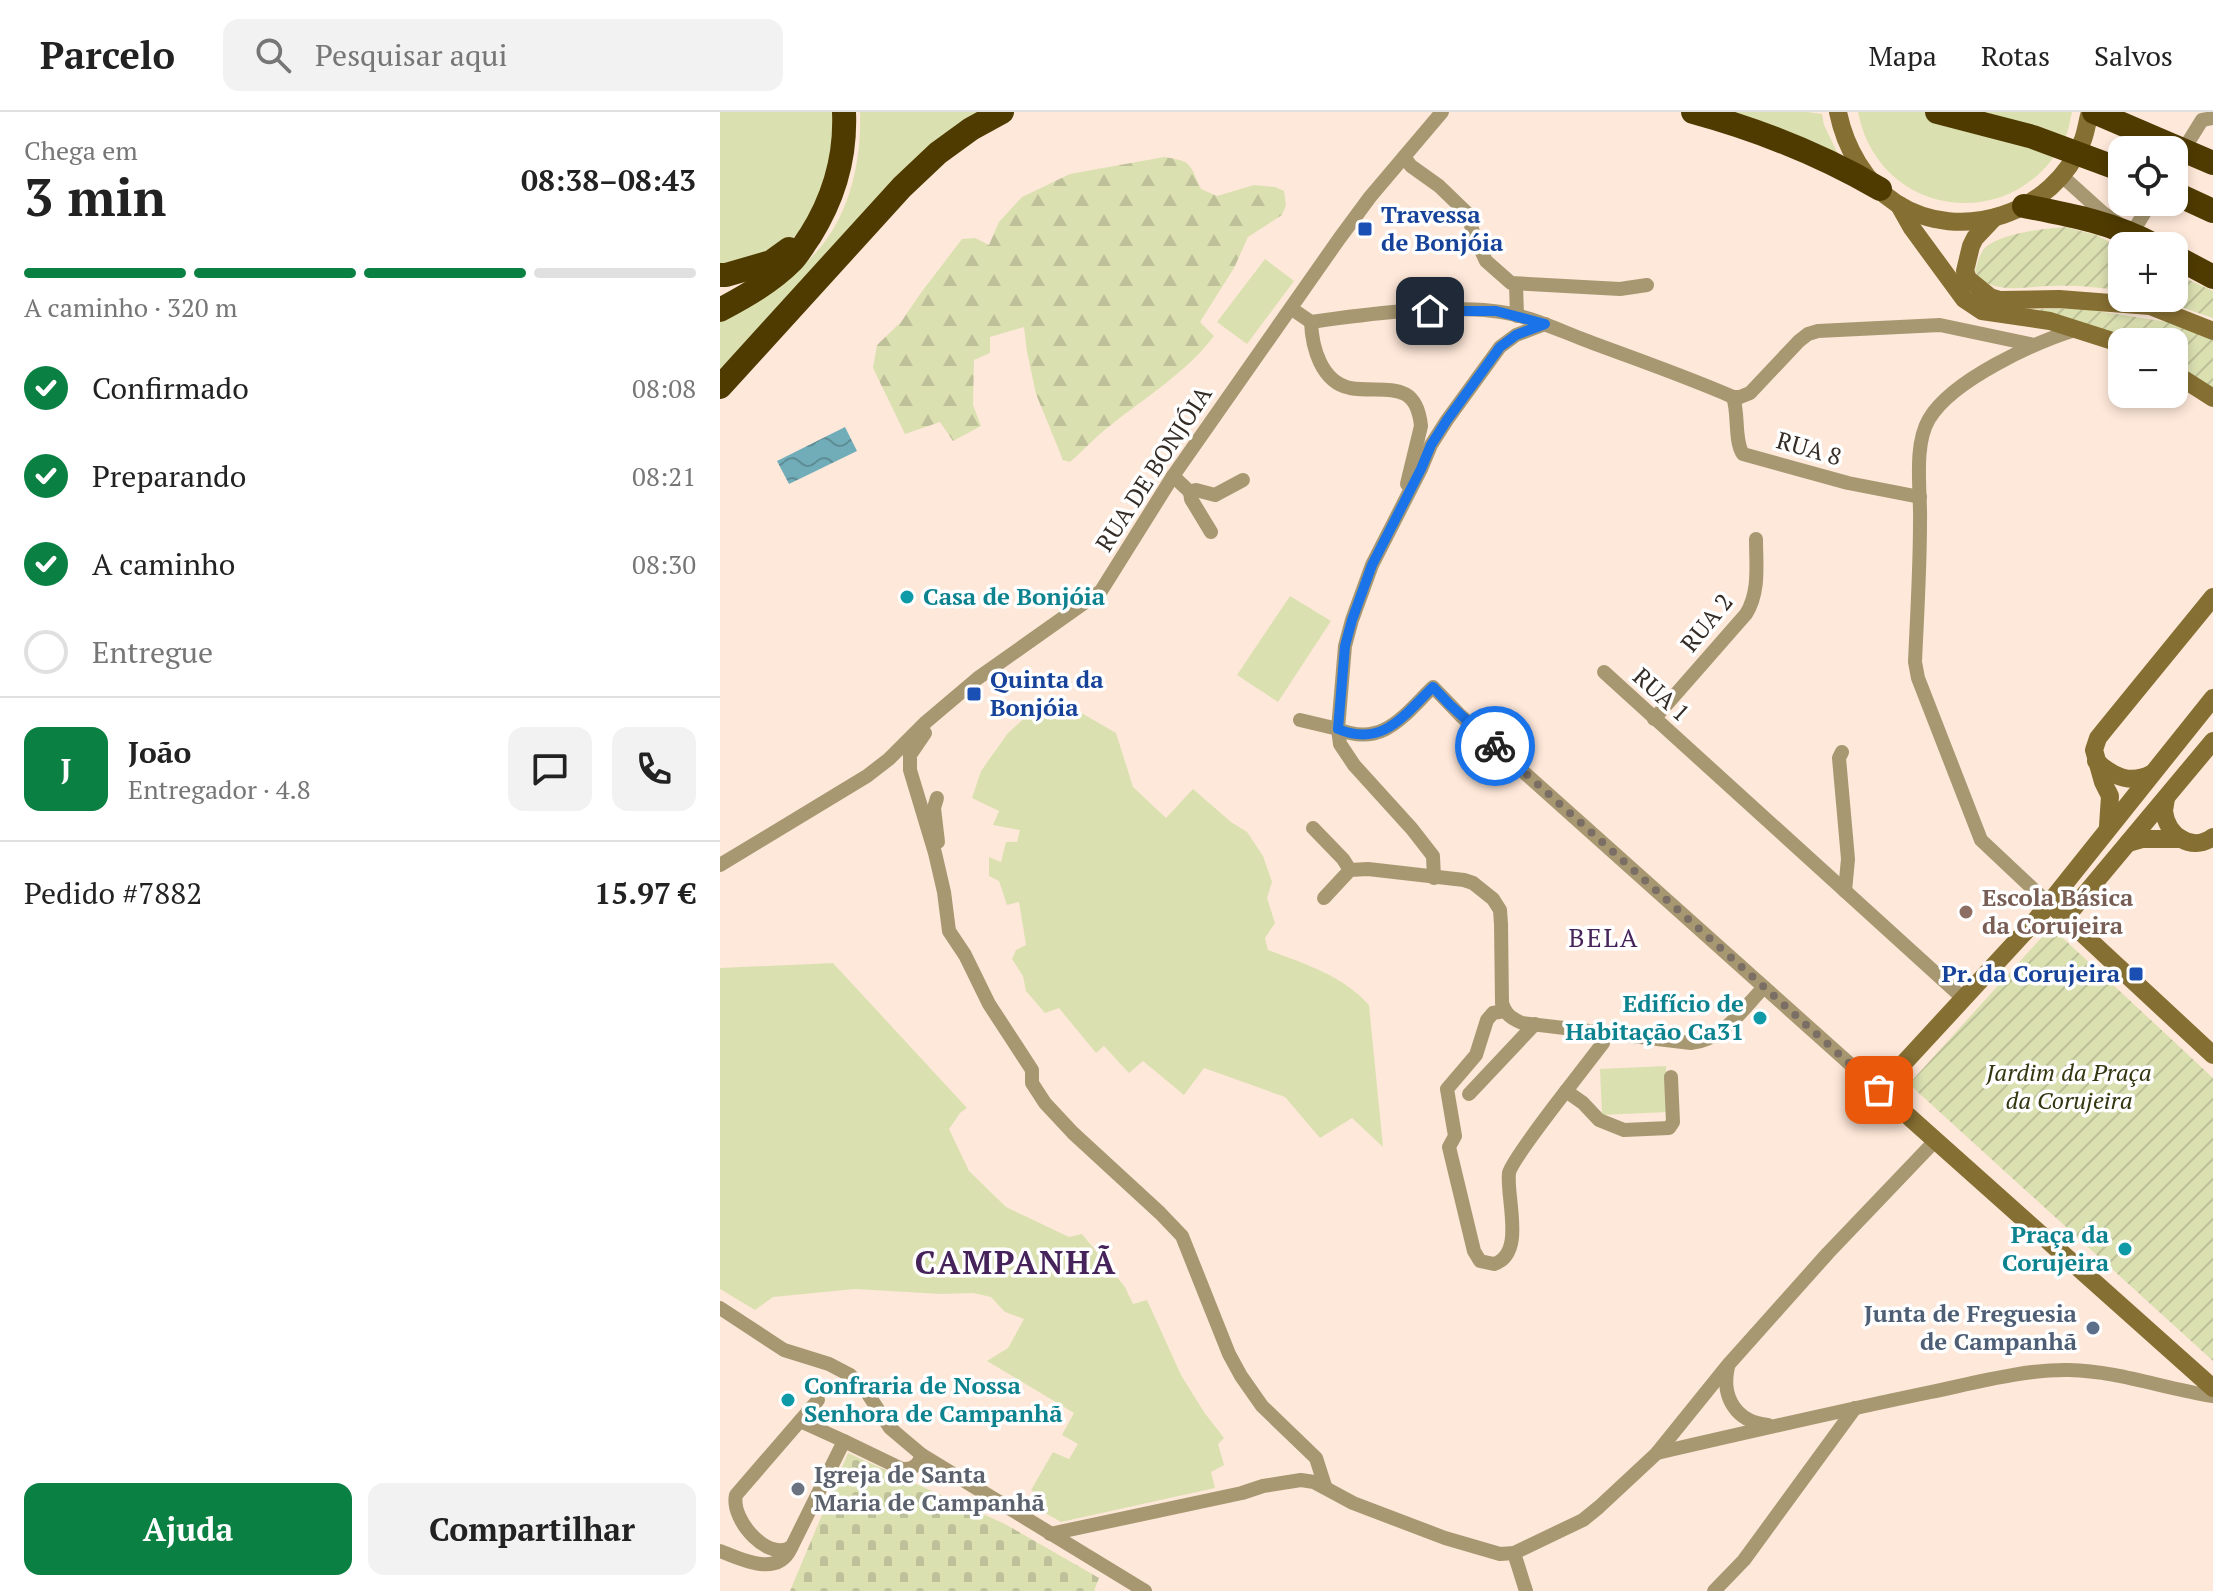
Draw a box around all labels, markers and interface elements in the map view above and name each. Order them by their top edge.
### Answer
search box [223,19,783,91]
text: Parcelo [40,30,175,80]
icon: search [251,33,295,77]
text: Pesquisar aqui [315,35,508,75]
text: Mapa [1869,37,1937,74]
text: Rotas [1981,37,2050,74]
text: Salvos [2094,37,2173,74]
text: Chega em [24,133,138,167]
map controls [2108,136,2188,408]
button: locate [2108,136,2188,216]
text: 08:38–08:43 [521,160,696,200]
text: 3 min [24,162,166,231]
place label: Travessa de Bonjóia [1381,198,1504,258]
marker: Travessa de Bonjóia [1356,220,1374,238]
button: + [2108,232,2188,312]
pin [1396,277,1464,345]
icon: home [1408,289,1452,333]
text: A caminho · 320 m [24,290,237,324]
button: − [2108,328,2188,408]
icon: check [24,366,68,410]
text: Confirmado [92,368,249,408]
text: 08:08 [632,371,696,405]
street label: RUA DE BONJÓIA [1088,379,1219,557]
street label: RUA 8 [1773,424,1845,473]
icon: check [24,454,68,498]
text: Preparando [92,456,246,496]
text: 08:21 [632,459,696,493]
icon: check [24,542,68,586]
text: A caminho [92,544,235,584]
text: 08:30 [632,547,696,581]
place label: Casa de Bonjóia [923,580,1106,612]
street label: RUA 2 [1673,587,1739,658]
marker: Casa de Bonjóia [898,588,916,606]
text: Entregue [92,632,213,672]
street label: RUA 1 [1626,660,1697,728]
place label: Quinta da Bonjóia [990,663,1104,723]
marker: Quinta da Bonjóia [965,685,983,703]
courier [1455,706,1535,786]
icon: bike [1473,724,1517,768]
button: chat [508,727,592,811]
button: phone [612,727,696,811]
text: João [128,732,191,772]
text: J [61,749,71,789]
text: Entregador · 4.8 [128,772,311,806]
text: Pedido #7882 [24,873,202,913]
text: 15.97 € [594,873,696,913]
place label: Escola Básica da Corujeira [1982,881,2134,941]
marker: Escola Básica da Corujeira [1957,903,1975,921]
district label: BELA [1568,920,1640,954]
place label: Pr. da Corujeira [1942,957,2121,989]
marker: Pr. da Corujeira [2127,965,2145,983]
place label: Edifício de Habitação Ca31 [1565,987,1744,1047]
marker: Edifício de Habitação Ca31 [1751,1009,1769,1027]
pin [1845,1056,1913,1124]
park label: Jardim da Praça da Corujeira [1985,1056,2152,1116]
icon: bag [1857,1068,1901,1112]
place label: Praça da Corujeira [2002,1218,2110,1278]
marker: Praça da Corujeira [2116,1240,2134,1258]
district label: CAMPANHÃ [915,1241,1117,1283]
place label: Junta de Freguesia de Campanhã [1864,1297,2078,1357]
marker: Junta de Freguesia de Campanhã [2084,1319,2102,1337]
place label: Confraria de Nossa Senhora de Campanhã [804,1369,1063,1429]
marker: Confraria de Nossa Senhora de Campanhã [779,1391,797,1409]
place label: Igreja de Santa Maria de Campanhã [814,1458,1046,1518]
marker: Igreja de Santa Maria de Campanhã [789,1480,807,1498]
button: Ajuda [24,1483,352,1575]
button: Compartilhar [368,1483,696,1575]

